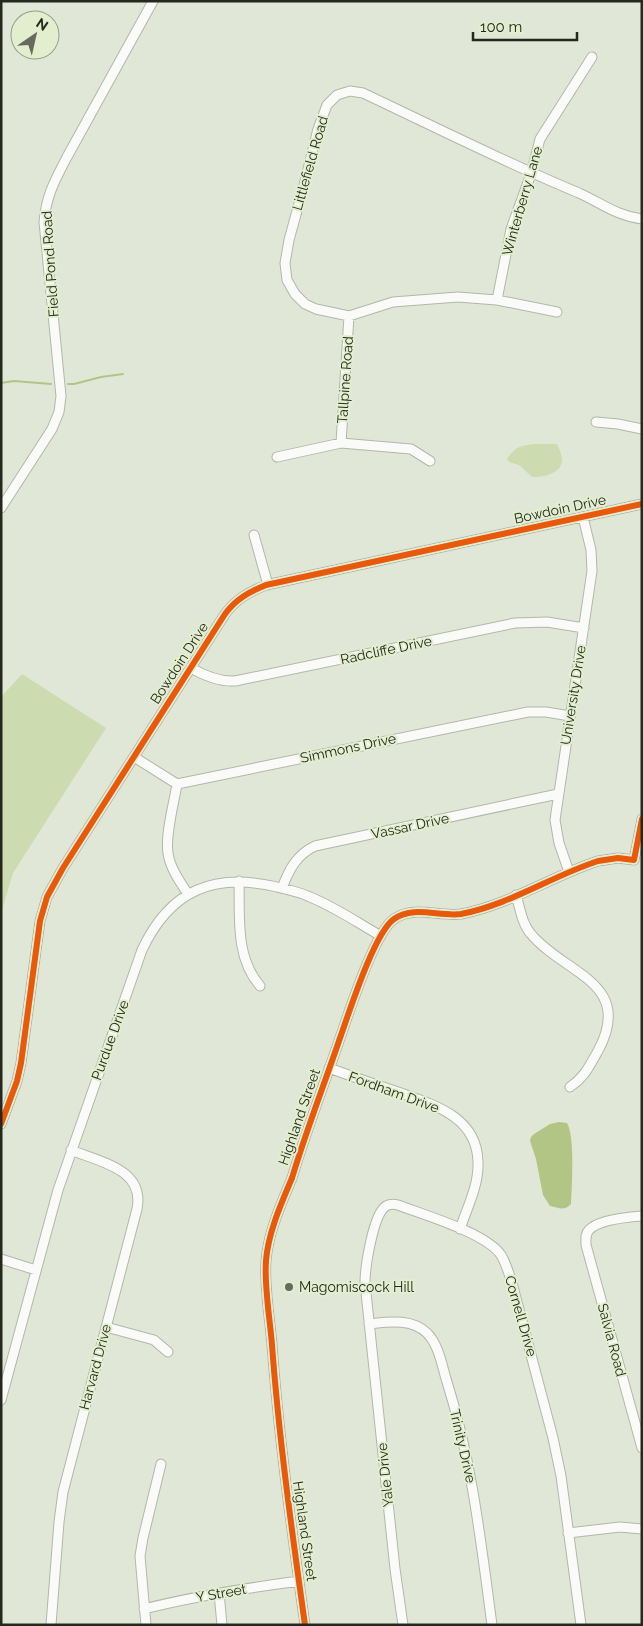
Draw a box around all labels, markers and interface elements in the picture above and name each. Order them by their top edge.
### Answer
north arrow [10,10,60,60]
scale bar [473,10,577,42]
text: N [33,15,51,34]
text: 100 m [480,18,522,36]
street label: Littlefield Road [289,114,331,212]
street label: Winterberry Lane [499,144,545,258]
street label: Field Pond Road [38,210,62,318]
street label: Tallpine Road [334,336,356,424]
street label: Bowdoin Drive [512,491,608,527]
street label: Bowdoin Drive [147,619,211,707]
street label: Radcliffe Drive [339,633,433,667]
street label: University Drive [557,644,589,746]
street label: Simmons Drive [299,730,397,766]
street label: Vassar Drive [370,810,450,842]
street label: Purdue Drive [88,998,132,1082]
street label: Highland Street [275,1066,323,1167]
street label: Fordham Drive [347,1068,441,1116]
street label: Cornell Drive [502,1274,540,1358]
place label: Magomiscock Hill [299,1279,414,1295]
marker: Magomiscock Hill [283,1281,295,1293]
street label: Salvia Road [595,1302,629,1378]
street label: Harvard Drive [76,1322,114,1412]
street label: Trinity Drive [447,1407,479,1485]
street label: Yale Drive [374,1442,396,1508]
street label: Highland Street [290,1480,320,1582]
street label: Y Street [194,1581,248,1605]

